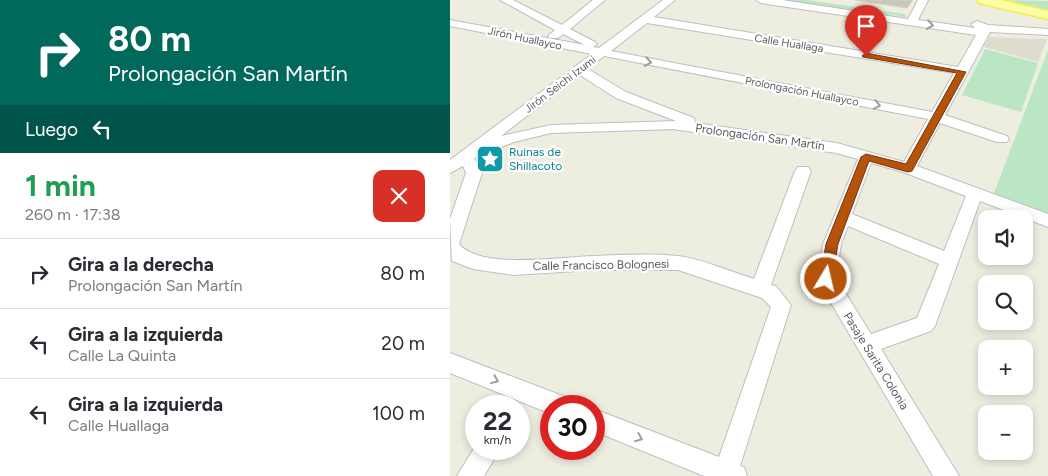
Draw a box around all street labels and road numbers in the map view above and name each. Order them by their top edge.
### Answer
street label: Jirón Huallayco [487,24,563,53]
street label: Calle Huallaga [754,32,824,55]
street label: Jirón Seichi Izumi [522,53,599,116]
street label: Prolongación Huallayco [744,74,860,109]
street label: Prolongación San Martín [694,121,826,153]
street label: Calle Francisco Bolognesi [533,257,669,273]
street label: Pasaje Sarita Colonia [840,310,912,412]

